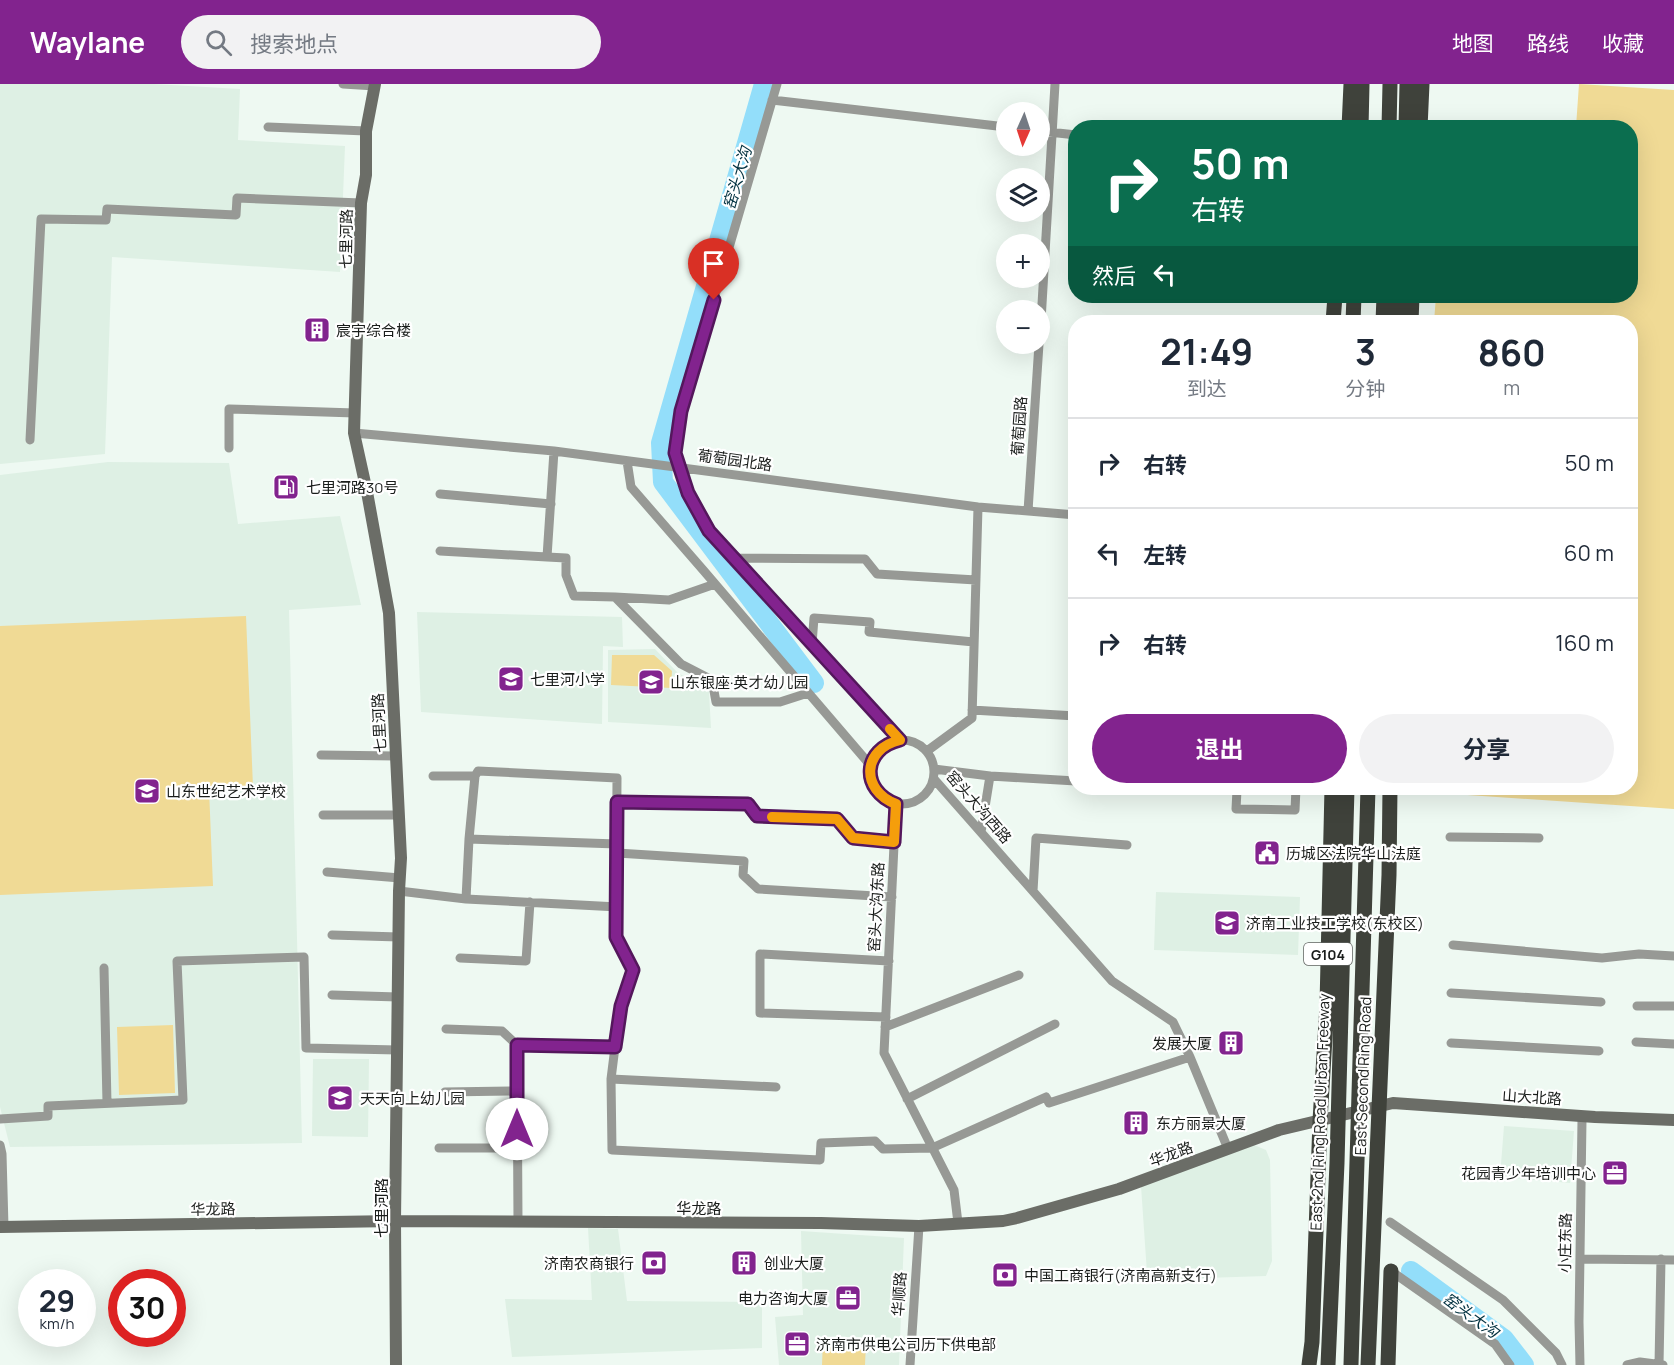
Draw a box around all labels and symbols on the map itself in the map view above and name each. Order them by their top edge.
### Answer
north arrow [996,102,1050,156]
water label: 窑头大沟 [718,142,757,212]
street label: 七里河路 [335,209,357,269]
pin [688,238,739,300]
building icon: 宸宇综合楼 [302,315,332,345]
place label: 宸宇综合楼 [336,320,411,341]
street label: 葡萄园路 [1006,395,1032,457]
street label: 葡萄园北路 [696,444,774,476]
fuel station icon: 七里河路30号 [271,472,301,502]
place label: 七里河路30号 [306,477,398,498]
school or university icon: 七里河小学 [496,664,526,694]
school or university icon: 山东银座·英才幼儿园 [636,667,666,697]
place label: 七里河小学 [530,669,605,690]
place label: 山东银座·英才幼儿园 [670,672,808,693]
street label: 七里河路 [367,692,391,754]
street label: 窑头大沟西路 [942,766,1016,848]
school or university icon: 山东世纪艺术学校 [132,776,162,806]
place label: 山东世纪艺术学校 [166,781,286,802]
public building icon: 历城区法院华山法庭 [1252,838,1282,868]
place label: 历城区法院华山法庭 [1286,843,1421,864]
street label: 窑头大沟东路 [863,862,889,952]
school or university icon: 济南工业技工学校(东校区) [1212,908,1242,938]
place label: 济南工业技工学校(东校区) [1246,913,1424,934]
road number: G104 [1304,943,1352,965]
street label: East 2nd Ring Road Urban Freeway [1305,993,1335,1231]
street label: East Second Ring Road [1350,996,1376,1156]
building icon: 发展大厦 [1216,1028,1246,1058]
place label: 发展大厦 [1152,1033,1212,1054]
school or university icon: 天天向上幼儿园 [325,1083,355,1113]
street label: 山大北路 [1501,1084,1563,1110]
place label: 天天向上幼儿园 [360,1088,465,1109]
position arrow [485,1097,549,1161]
building icon: 东方丽景大厦 [1121,1108,1151,1138]
place label: 东方丽景大厦 [1156,1113,1246,1134]
street label: 华龙路 [1146,1136,1196,1172]
office icon: 花园青少年培训中心 [1600,1158,1630,1188]
place label: 花园青少年培训中心 [1461,1163,1596,1184]
street label: 七里河路 [371,1178,392,1238]
street label: 华龙路 [190,1198,236,1220]
street label: 华龙路 [676,1198,722,1219]
street label: 小庄东路 [1554,1213,1576,1273]
bank icon: 济南农商银行 [639,1248,669,1278]
building icon: 创业大厦 [729,1248,759,1278]
place label: 济南农商银行 [544,1253,634,1274]
place label: 创业大厦 [764,1253,824,1274]
bank icon: 中国工商银行(济南高新支行) [990,1260,1020,1290]
place label: 中国工商银行(济南高新支行) [1024,1265,1217,1286]
speed limit sign: 30 [108,1269,186,1347]
street label: 华顺路 [887,1271,911,1317]
office icon: 电力咨询大厦 [833,1283,863,1313]
water label: 窑头大沟 [1439,1287,1505,1344]
place label: 电力咨询大厦 [738,1288,828,1309]
office icon: 济南市供电公司历下供电部 [782,1329,812,1359]
place label: 济南市供电公司历下供电部 [816,1334,996,1355]

